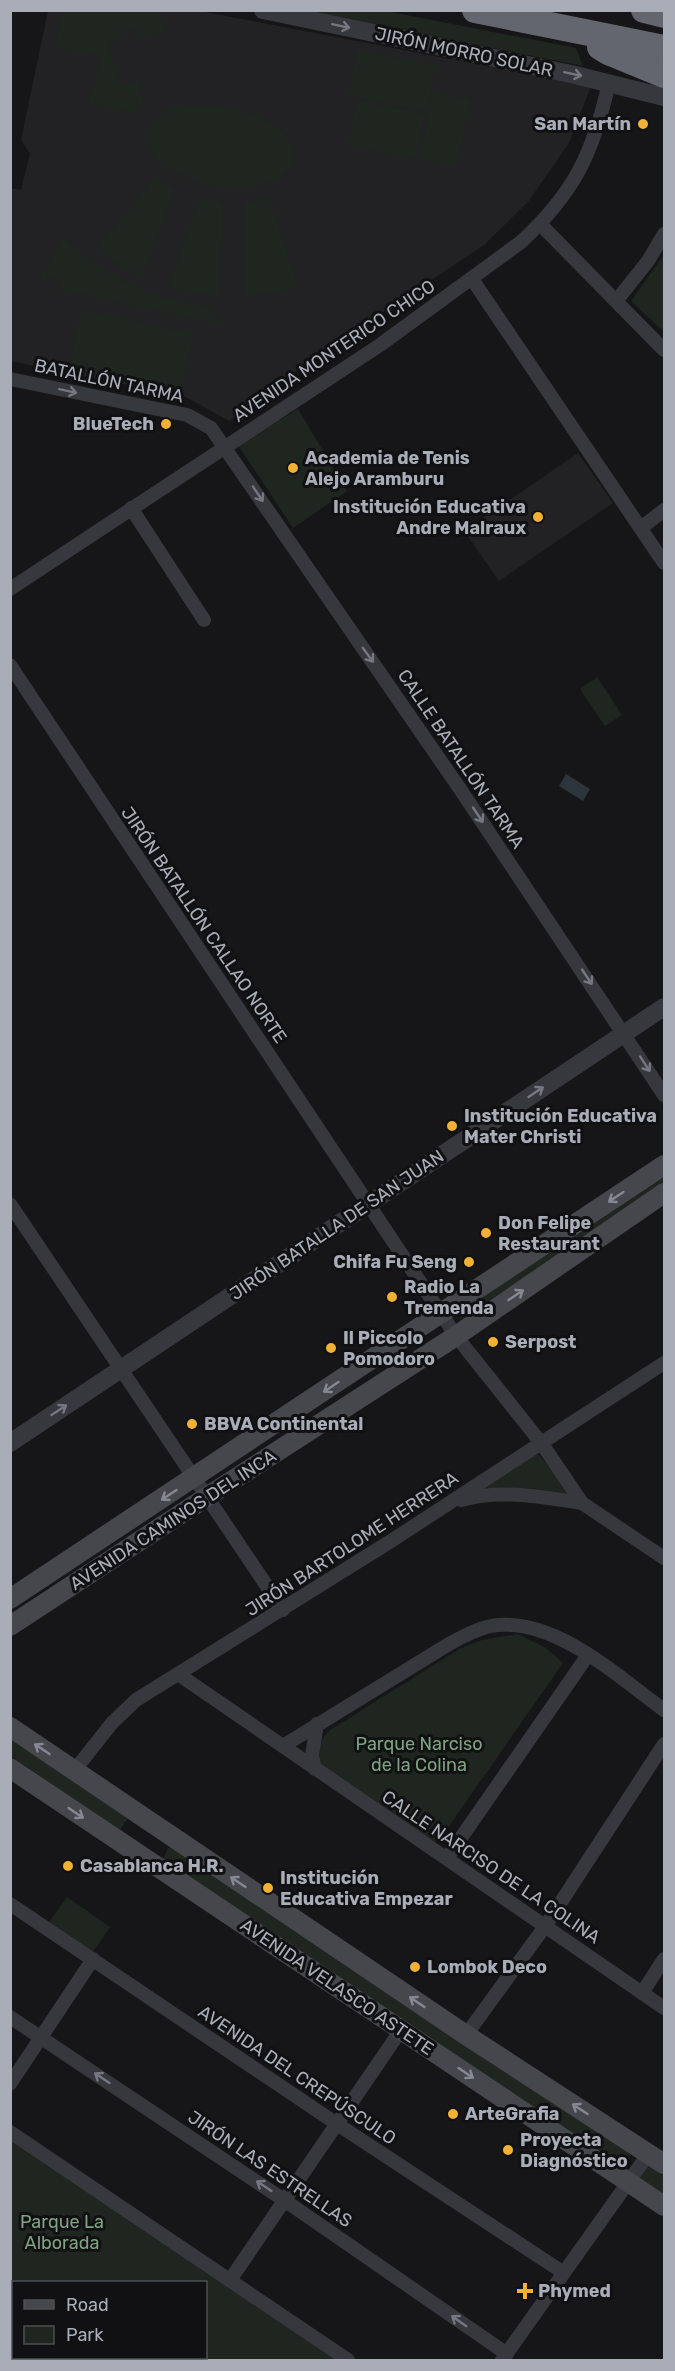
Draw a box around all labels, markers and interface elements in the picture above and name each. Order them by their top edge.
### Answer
one-way arrow [331,21,350,33]
street label: JIRÓN MORRO SOLAR [373,22,555,82]
one-way arrow [563,69,582,81]
place label: San Martín [534,113,631,135]
marker: San Martín [636,117,650,131]
street label: AVENIDA MONTERICO CHICO [229,275,439,427]
street label: BATALLÓN TARMA [32,354,186,408]
one-way arrow [58,386,77,397]
place label: BlueTech [73,413,154,435]
marker: BlueTech [159,417,173,431]
place label: Academia de Tenis Alejo Aramburu [305,447,470,490]
marker: Academia de Tenis Alejo Aramburu [286,461,300,475]
one-way arrow [252,485,264,502]
place label: Institución Educativa Andre Malraux [333,496,526,539]
marker: Institución Educativa Andre Malraux [531,510,545,524]
one-way arrow [362,646,374,662]
street label: CALLE BATALLÓN TARMA [393,665,529,853]
street label: JIRÓN BATALLÓN CALLAO NORTE [116,803,292,1047]
one-way arrow [472,807,485,824]
one-way arrow [581,969,593,985]
one-way arrow [639,1055,651,1072]
one-way arrow [527,1086,544,1098]
place label: Institución Educativa Mater Christi [464,1105,657,1148]
marker: Institución Educativa Mater Christi [445,1119,459,1133]
street label: JIRÓN BATALLA DE SAN JUAN [226,1145,448,1305]
one-way arrow [608,1191,624,1203]
place label: Don Felipe Restaurant [498,1212,600,1255]
marker: Don Felipe Restaurant [479,1226,493,1240]
place label: Chifa Fu Seng [333,1251,457,1273]
marker: Chifa Fu Seng [462,1255,476,1269]
place label: Radio La Tremenda [404,1276,494,1319]
one-way arrow [507,1289,524,1301]
marker: Radio La Tremenda [385,1290,399,1304]
place label: Il Piccolo Pomodoro [343,1327,435,1370]
place label: Serpost [505,1331,576,1353]
marker: Serpost [486,1335,500,1349]
marker: Il Piccolo Pomodoro [324,1341,338,1355]
one-way arrow [323,1381,340,1393]
one-way arrow [51,1404,68,1417]
place label: BBVA Continental [204,1413,363,1435]
marker: BBVA Continental [185,1417,199,1431]
street label: AVENIDA CAMINOS DEL INCA [66,1445,280,1595]
street label: JIRÓN BARTOLOME HERRERA [242,1467,462,1621]
one-way arrow [161,1489,178,1501]
park label: Parque Narciso de la Colina [356,1733,482,1776]
one-way arrow [34,1743,50,1755]
street label: CALLE NARCISO DE LA COLINA [378,1786,604,1948]
one-way arrow [68,1807,84,1819]
place label: Casablanca H.R. [80,1855,224,1877]
marker: Casablanca H.R. [61,1859,75,1873]
place label: Institución Educativa Empezar [280,1867,453,1910]
one-way arrow [230,1875,247,1887]
marker: Institución Educativa Empezar [261,1881,275,1895]
street label: AVENIDA VELASCO ASTETE [236,1914,438,2060]
place label: Lombok Deco [427,1956,547,1978]
marker: Lombok Deco [408,1960,422,1974]
one-way arrow [410,1996,426,2008]
street label: AVENIDA DEL CREPÚSCULO [194,2001,400,2149]
one-way arrow [457,2068,474,2080]
one-way arrow [94,2072,110,2084]
place label: ArteGrafia [465,2103,559,2125]
one-way arrow [572,2103,589,2115]
street label: JIRÓN LAS ESTRELLAS [184,2106,356,2232]
marker: ArteGrafia [446,2107,460,2121]
place label: Proyecta Diagnóstico [520,2129,628,2172]
marker: Proyecta Diagnóstico [501,2143,515,2157]
one-way arrow [256,2180,272,2192]
park label: Parque La Alborada [20,2211,104,2254]
place label: Phymed [538,2280,611,2302]
legend [12,2281,207,2359]
marker: Phymed [516,2282,534,2300]
text: Road [66,2294,109,2316]
one-way arrow [451,2315,467,2327]
text: Park [66,2324,104,2346]

